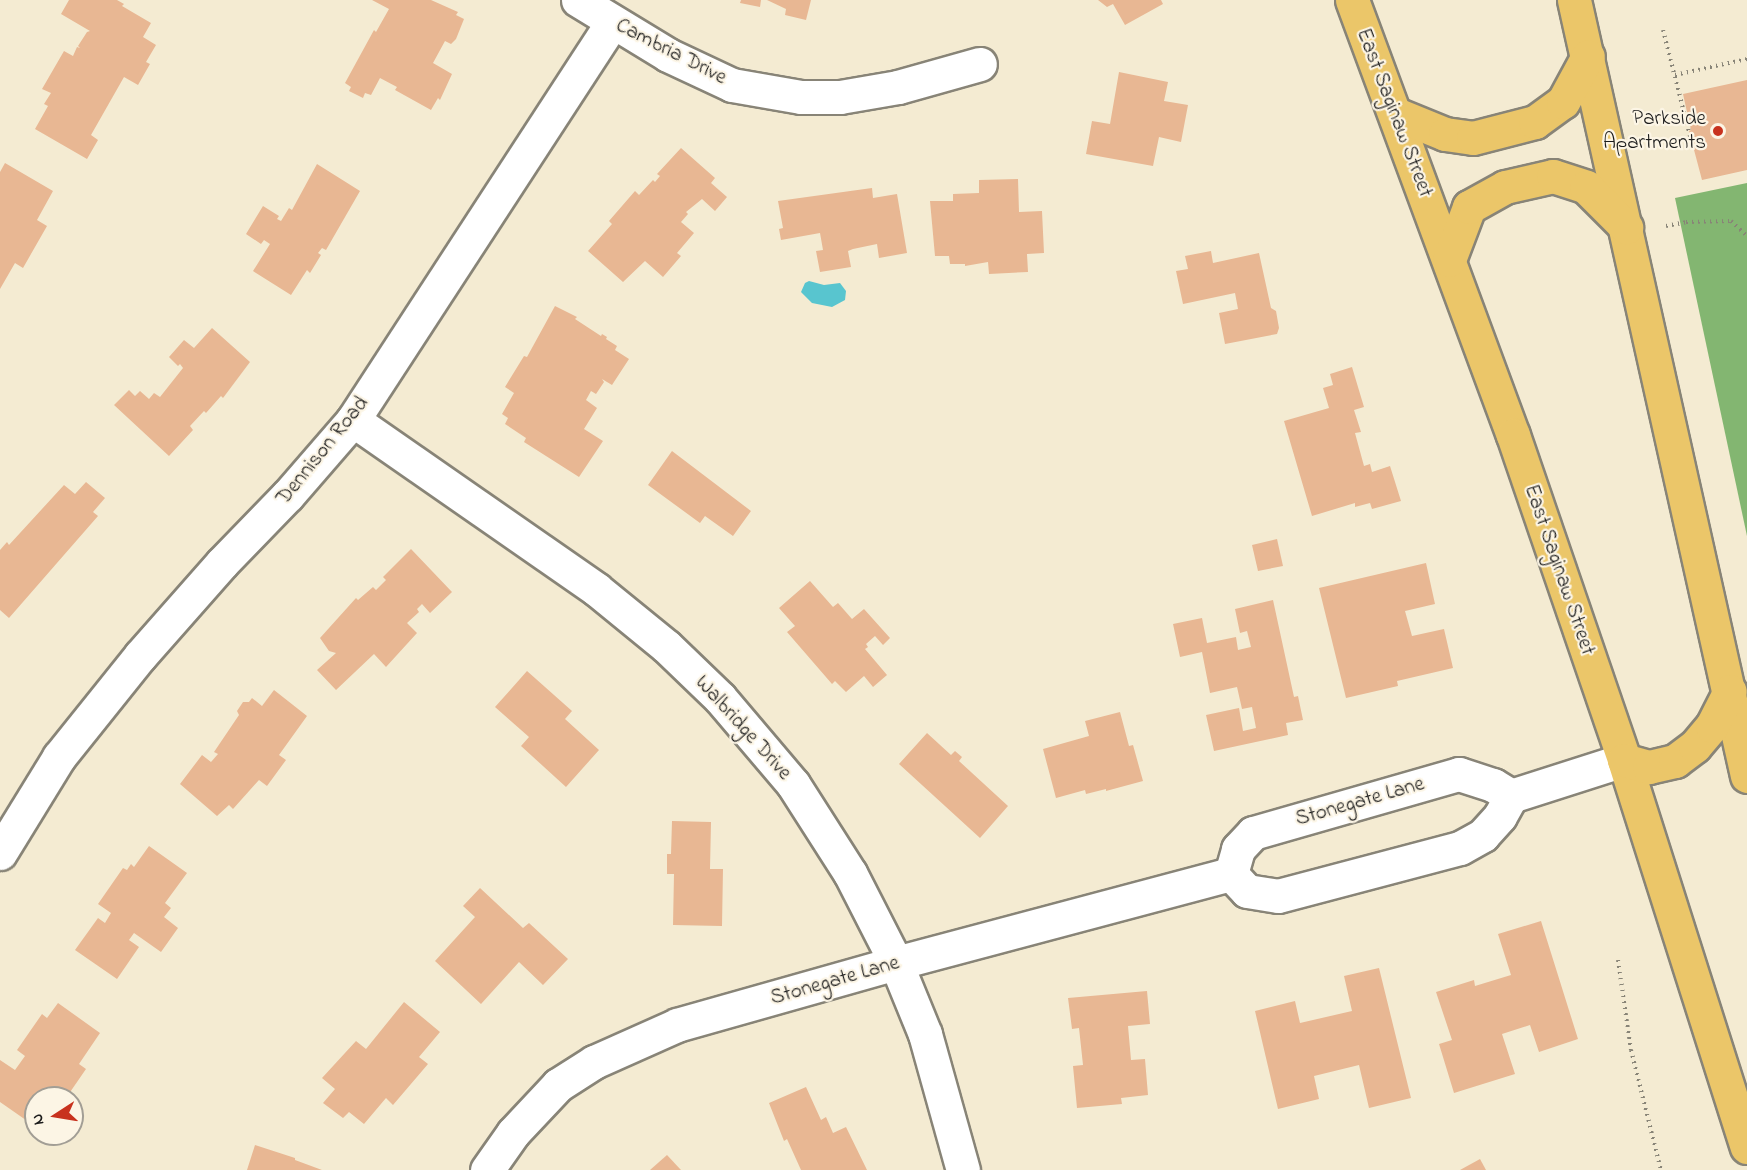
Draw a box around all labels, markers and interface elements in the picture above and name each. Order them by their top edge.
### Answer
street label: Cambria Drive [611,13,731,91]
street label: East Saginaw Street [1350,25,1438,201]
place label: Parkside Apartments [1603,106,1706,156]
marker: Parkside Apartments [1711,124,1725,138]
street label: Dennison Road [272,392,374,510]
street label: East Saginaw Street [1518,481,1600,659]
street label: Walbridge Drive [689,670,797,786]
street label: Stonegate Lane [1293,772,1427,832]
street label: Stonegate Lane [768,951,902,1011]
north arrow [24,1086,84,1146]
text: N [25,1112,51,1127]

